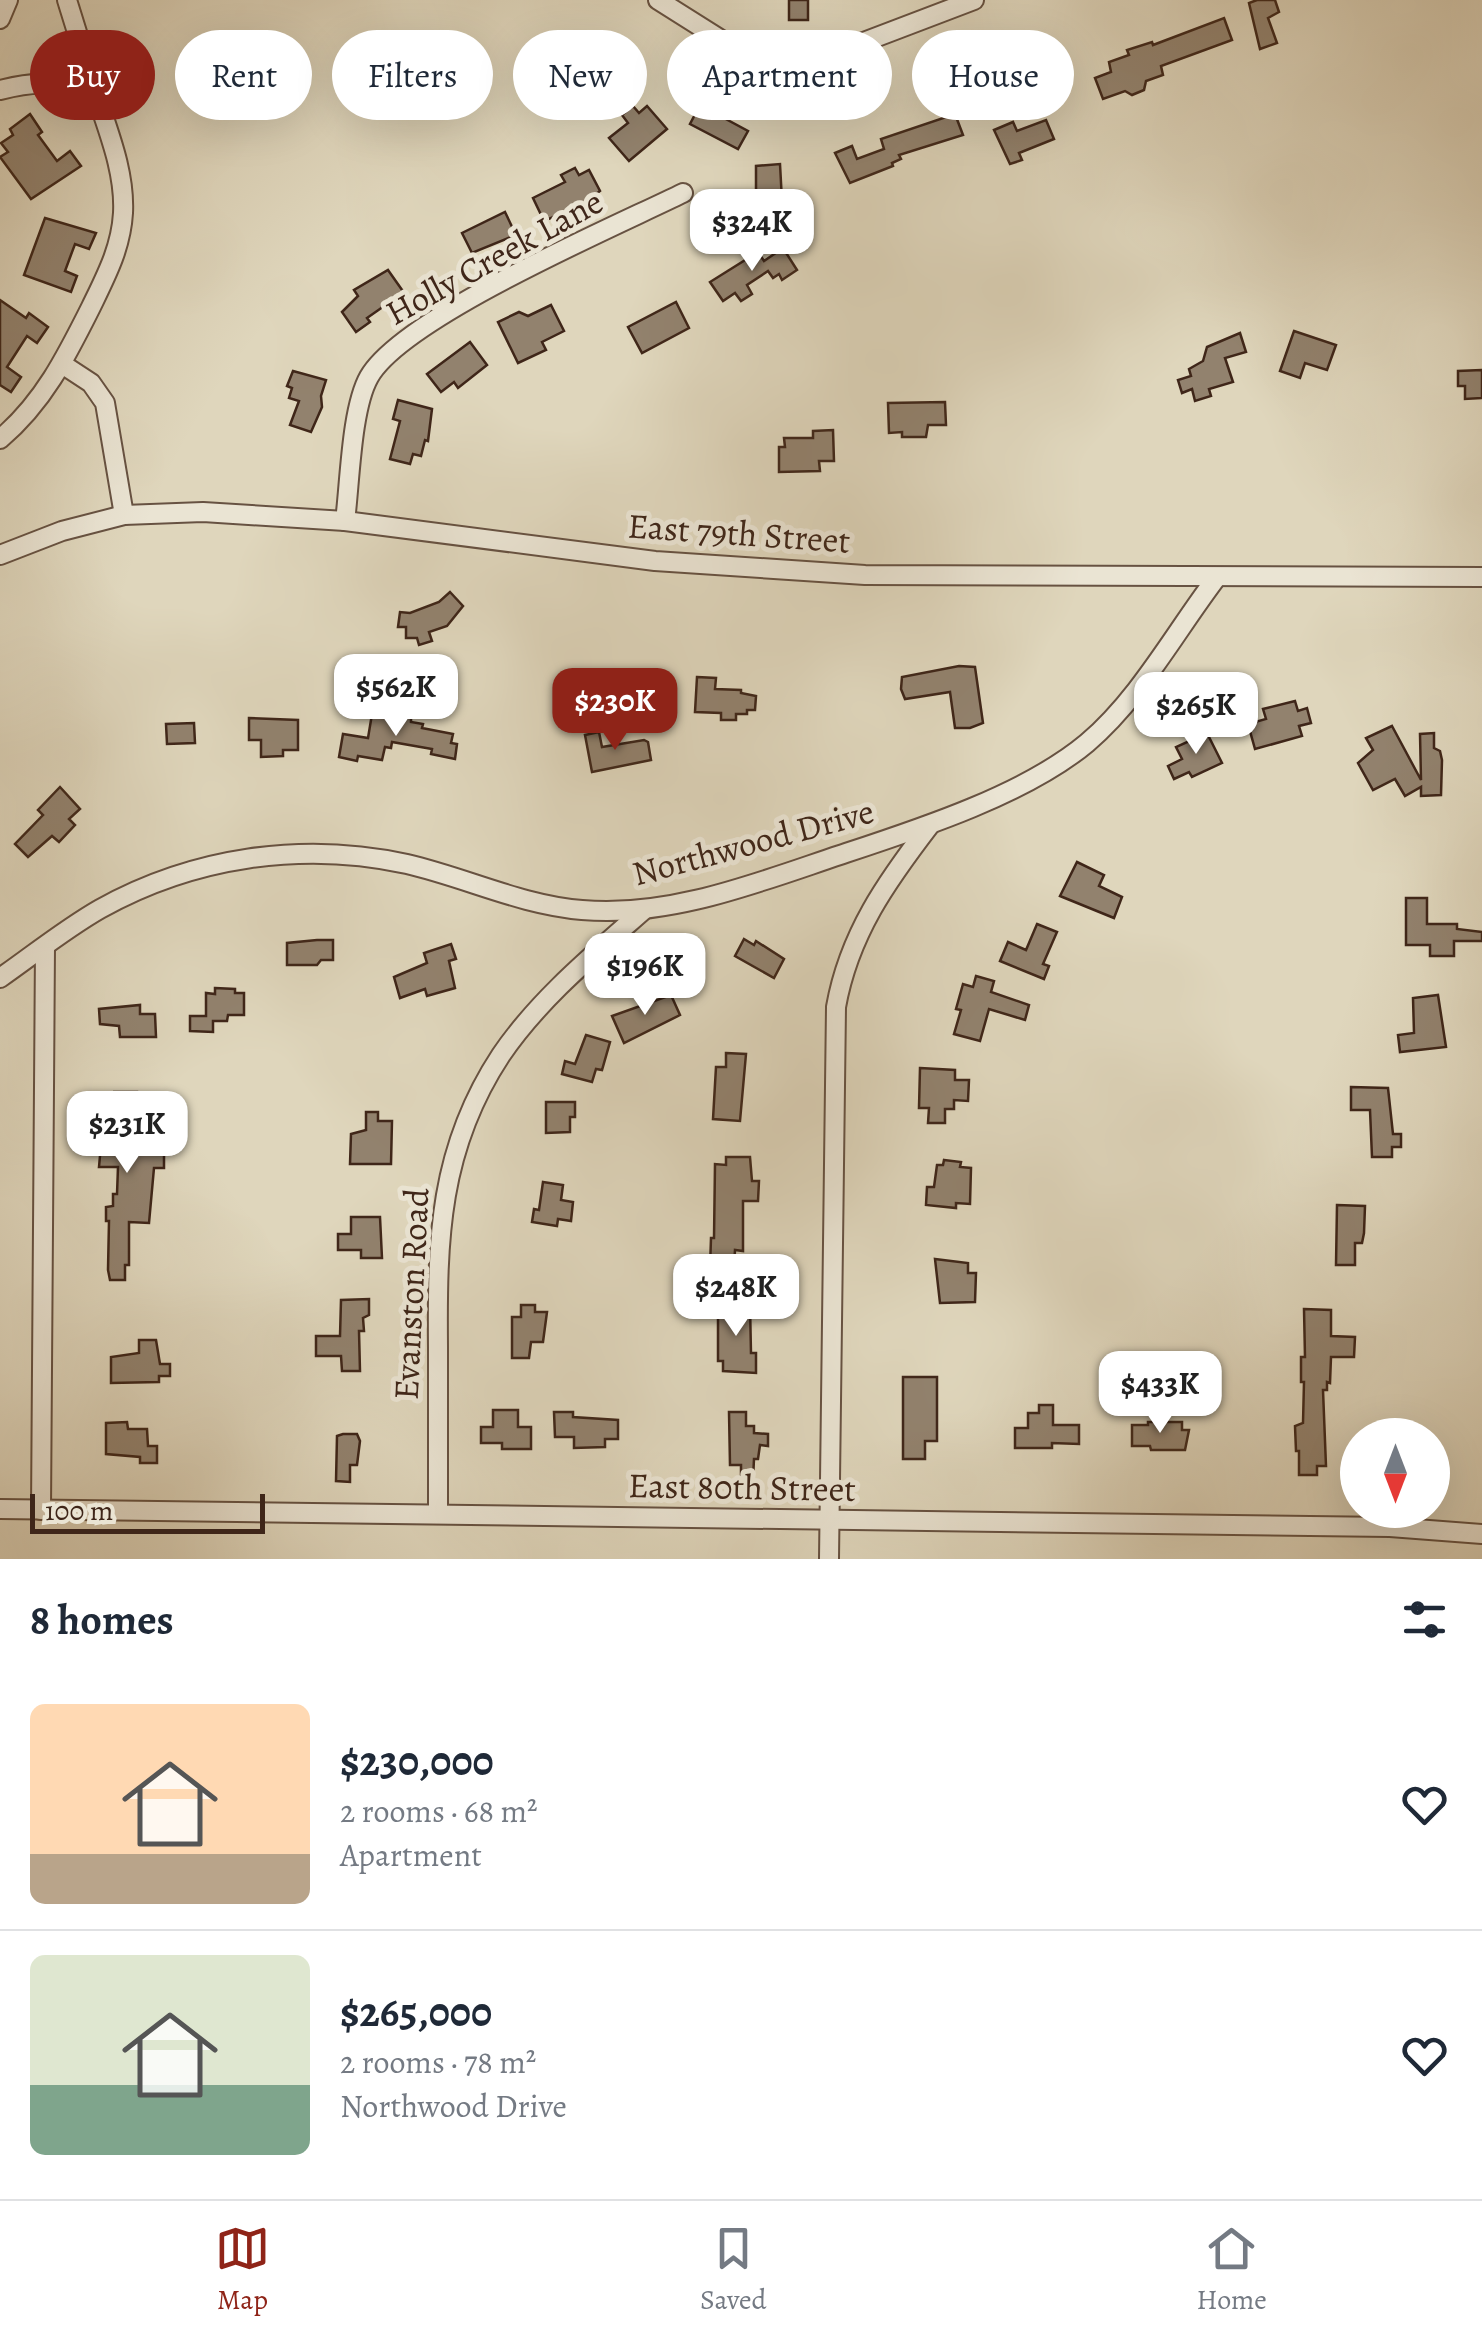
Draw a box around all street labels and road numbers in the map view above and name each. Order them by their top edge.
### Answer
street label: Holly Creek Lane [377,177,611,337]
street label: East 79th Street [626,501,852,565]
street label: Northwood Drive [627,787,879,897]
street label: Evanston Road [381,1187,441,1401]
street label: East 80th Street [628,1461,856,1513]

